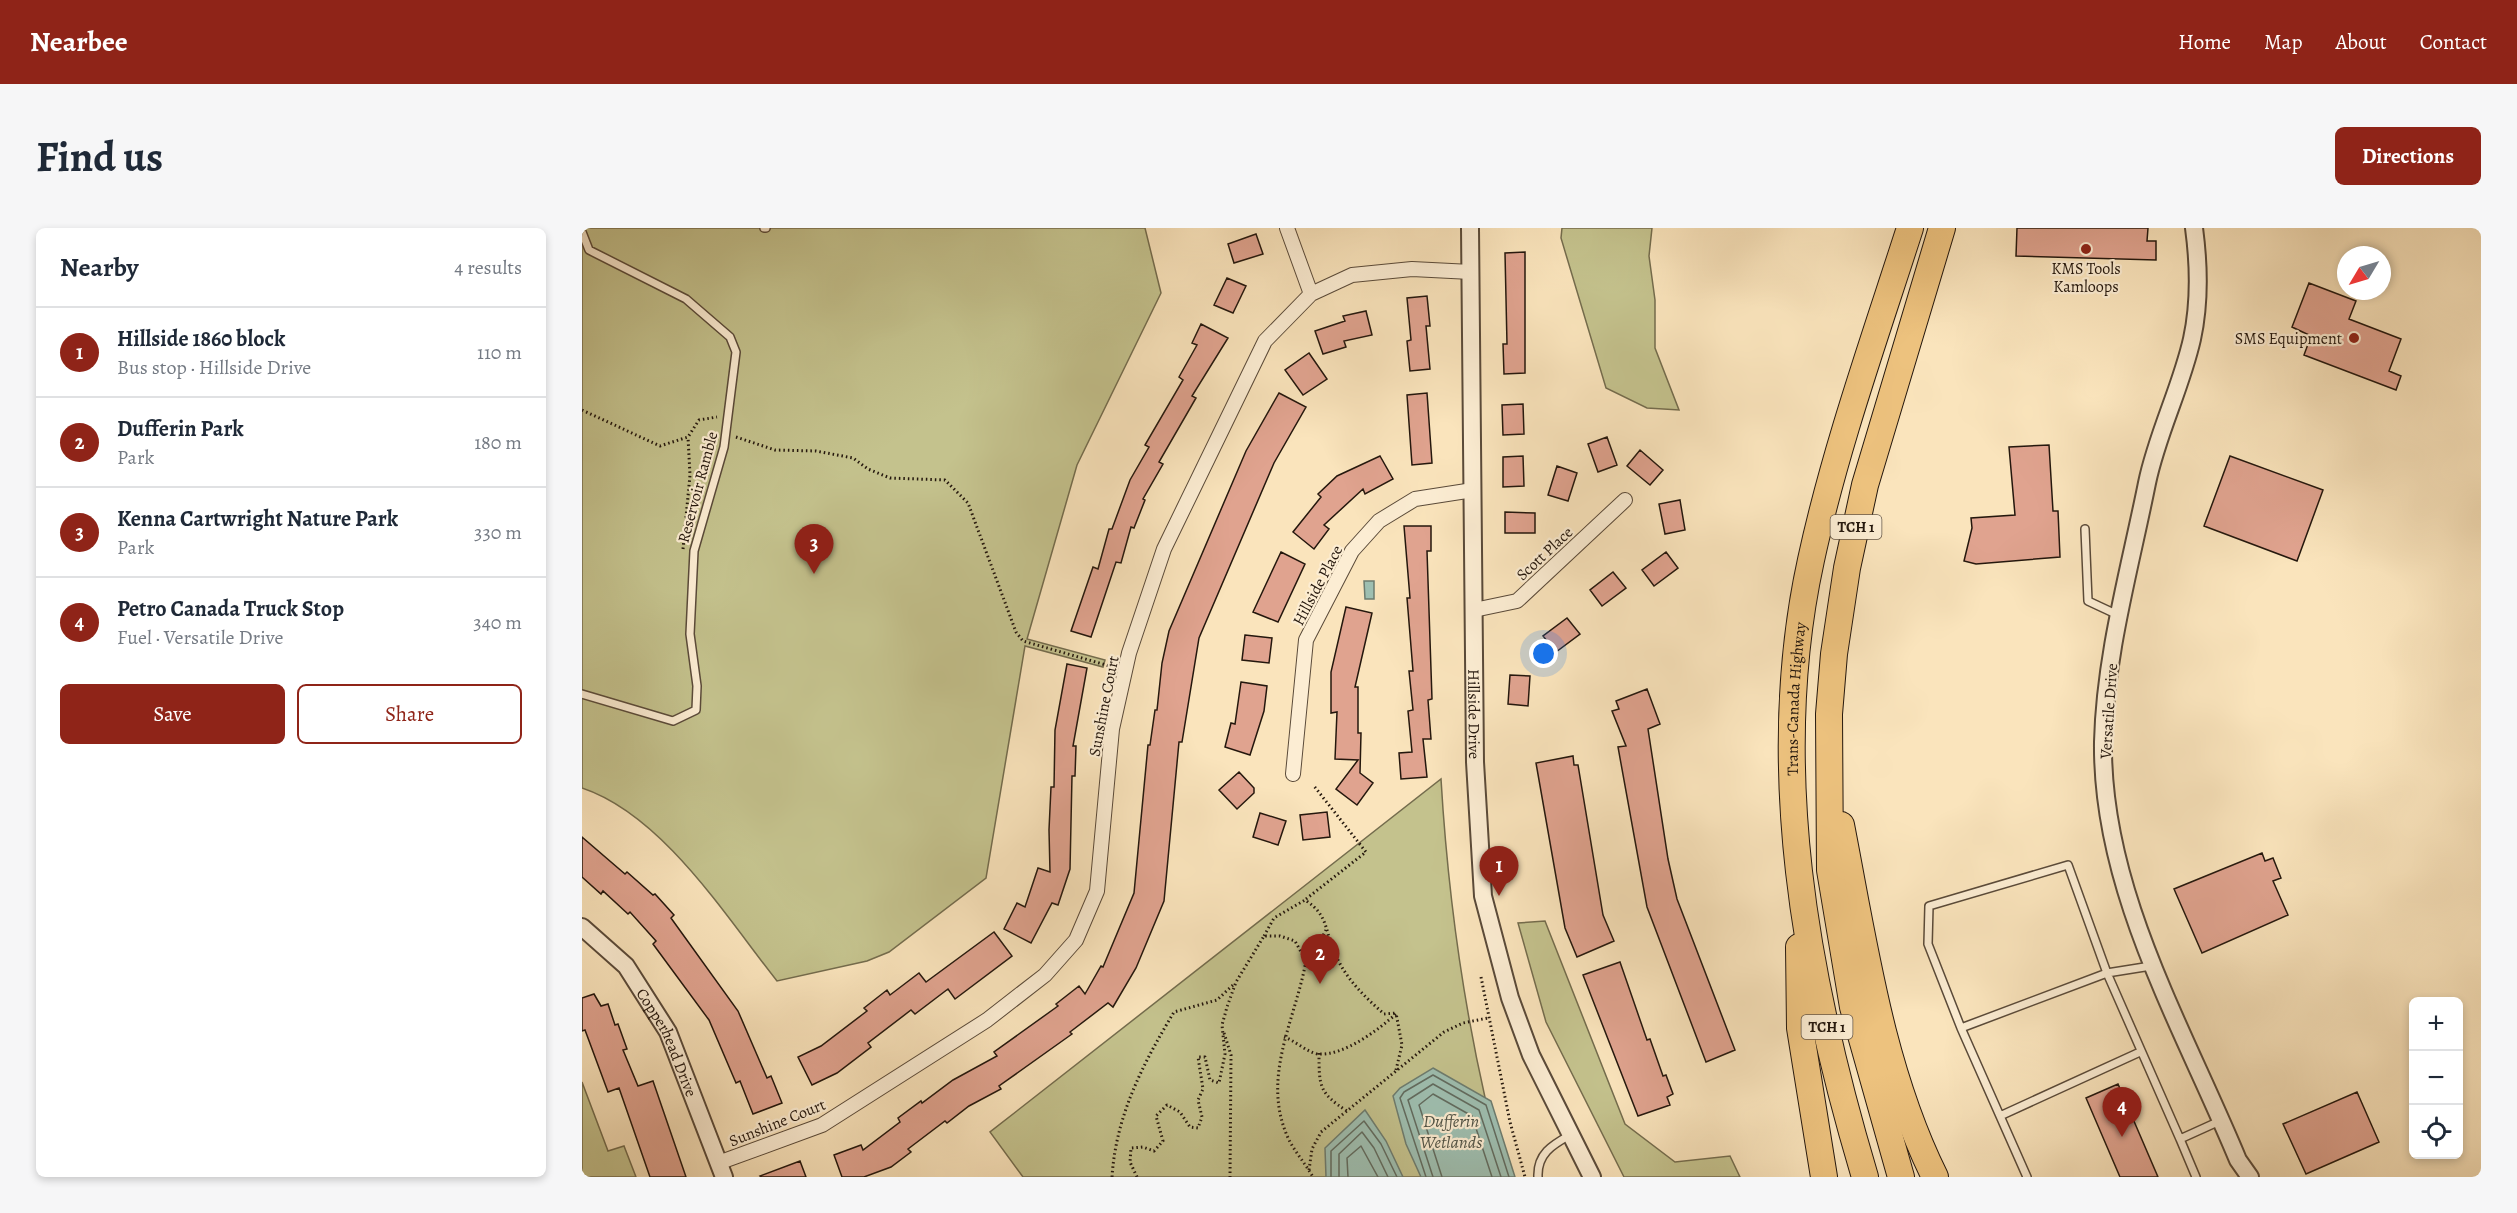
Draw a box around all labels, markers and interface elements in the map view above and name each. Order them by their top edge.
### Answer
text: Nearbee [30,23,128,61]
text: Home [2178,28,2231,56]
text: Map [2264,28,2302,56]
text: About [2335,28,2387,56]
text: Contact [2420,28,2487,56]
button: Directions [2335,127,2481,185]
text: Find us [36,128,163,185]
marker: KMS Tools Kamloops [2079,242,2093,256]
north arrow [2337,246,2391,300]
text: Nearby [60,250,139,285]
text: 4 results [454,254,522,281]
place label: KMS Tools Kamloops [2051,258,2121,298]
text: Hillside 1860 block [117,324,285,354]
place label: SMS Equipment [2235,328,2342,350]
marker: SMS Equipment [2347,331,2361,345]
text: 1 [76,339,83,366]
text: 110 m [477,339,522,366]
text: Bus stop · Hillside Drive [117,354,311,381]
text: Dufferin Park [117,414,244,444]
text: 2 [75,429,84,456]
text: 180 m [474,429,522,456]
street label: Reservoir Ramble [673,429,723,545]
text: Park [117,444,155,471]
text: Kenna Cartwright Nature Park [117,504,398,534]
road number: TCH 1 [1830,515,1882,539]
text: 3 [75,519,84,546]
text: 330 m [474,519,522,546]
street label: Scott Place [1511,522,1578,586]
pin: 3 [794,524,834,574]
text: Park [117,534,155,561]
street label: Hillside Place [1288,541,1348,629]
text: Petro Canada Truck Stop [117,594,344,624]
text: 4 [75,609,84,636]
text: 340 m [473,609,522,636]
street label: Trans-Canada Highway [1782,620,1812,776]
text: Fuel · Versatile Drive [117,624,283,651]
your location [1529,639,1558,668]
street label: Sunshine Court [1083,654,1125,758]
street label: Versatile Drive [2095,663,2123,761]
street label: Hillside Drive [1462,669,1485,759]
button: Save [60,684,285,744]
button: Share [297,684,522,744]
pin: 1 [1480,846,1518,896]
pin: 2 [1300,934,1340,984]
street label: Copperhead Drive [631,984,702,1100]
map controls [2409,997,2463,1159]
button: + [2409,997,2463,1051]
road number: TCH 1 [1802,1015,1852,1039]
button: − [2409,1051,2463,1105]
pin: 4 [2102,1088,2142,1137]
street label: Sunshine Court [726,1094,829,1152]
button: locate [2409,1105,2463,1159]
water label: Dufferin Wetlands [1420,1109,1482,1154]

